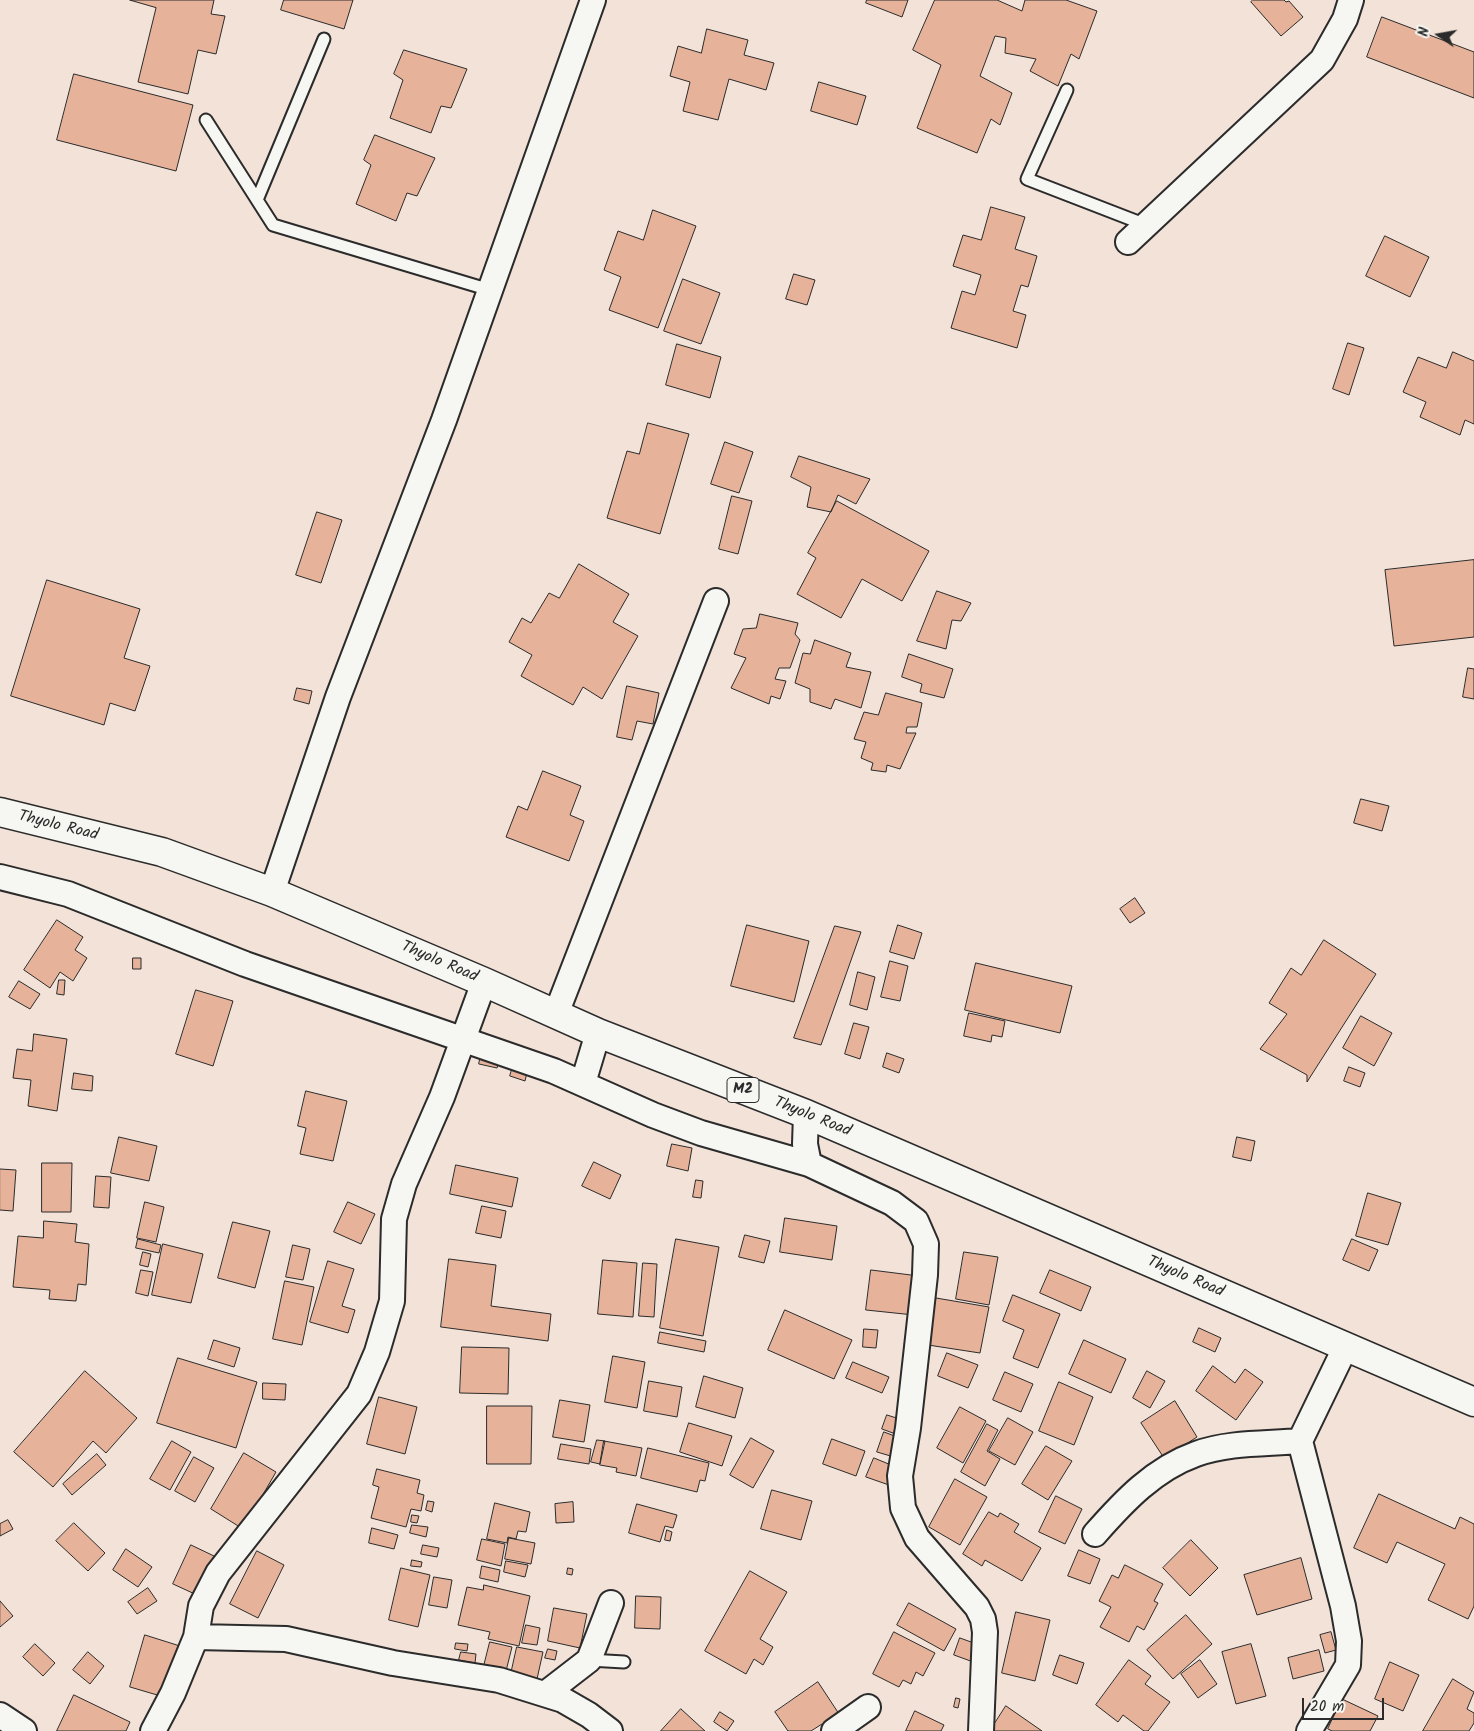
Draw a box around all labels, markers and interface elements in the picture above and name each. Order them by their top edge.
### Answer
north arrow [1414,10,1464,60]
text: N [1413,25,1436,38]
street label: Thyolo Road [16,808,100,846]
street label: Thyolo Road [398,938,480,988]
road number: M2 [727,1078,759,1102]
street label: Thyolo Road [771,1094,853,1142]
street label: Thyolo Road [1144,1253,1226,1303]
scale bar [1304,1688,1386,1720]
text: 20 m [1310,1695,1344,1719]

